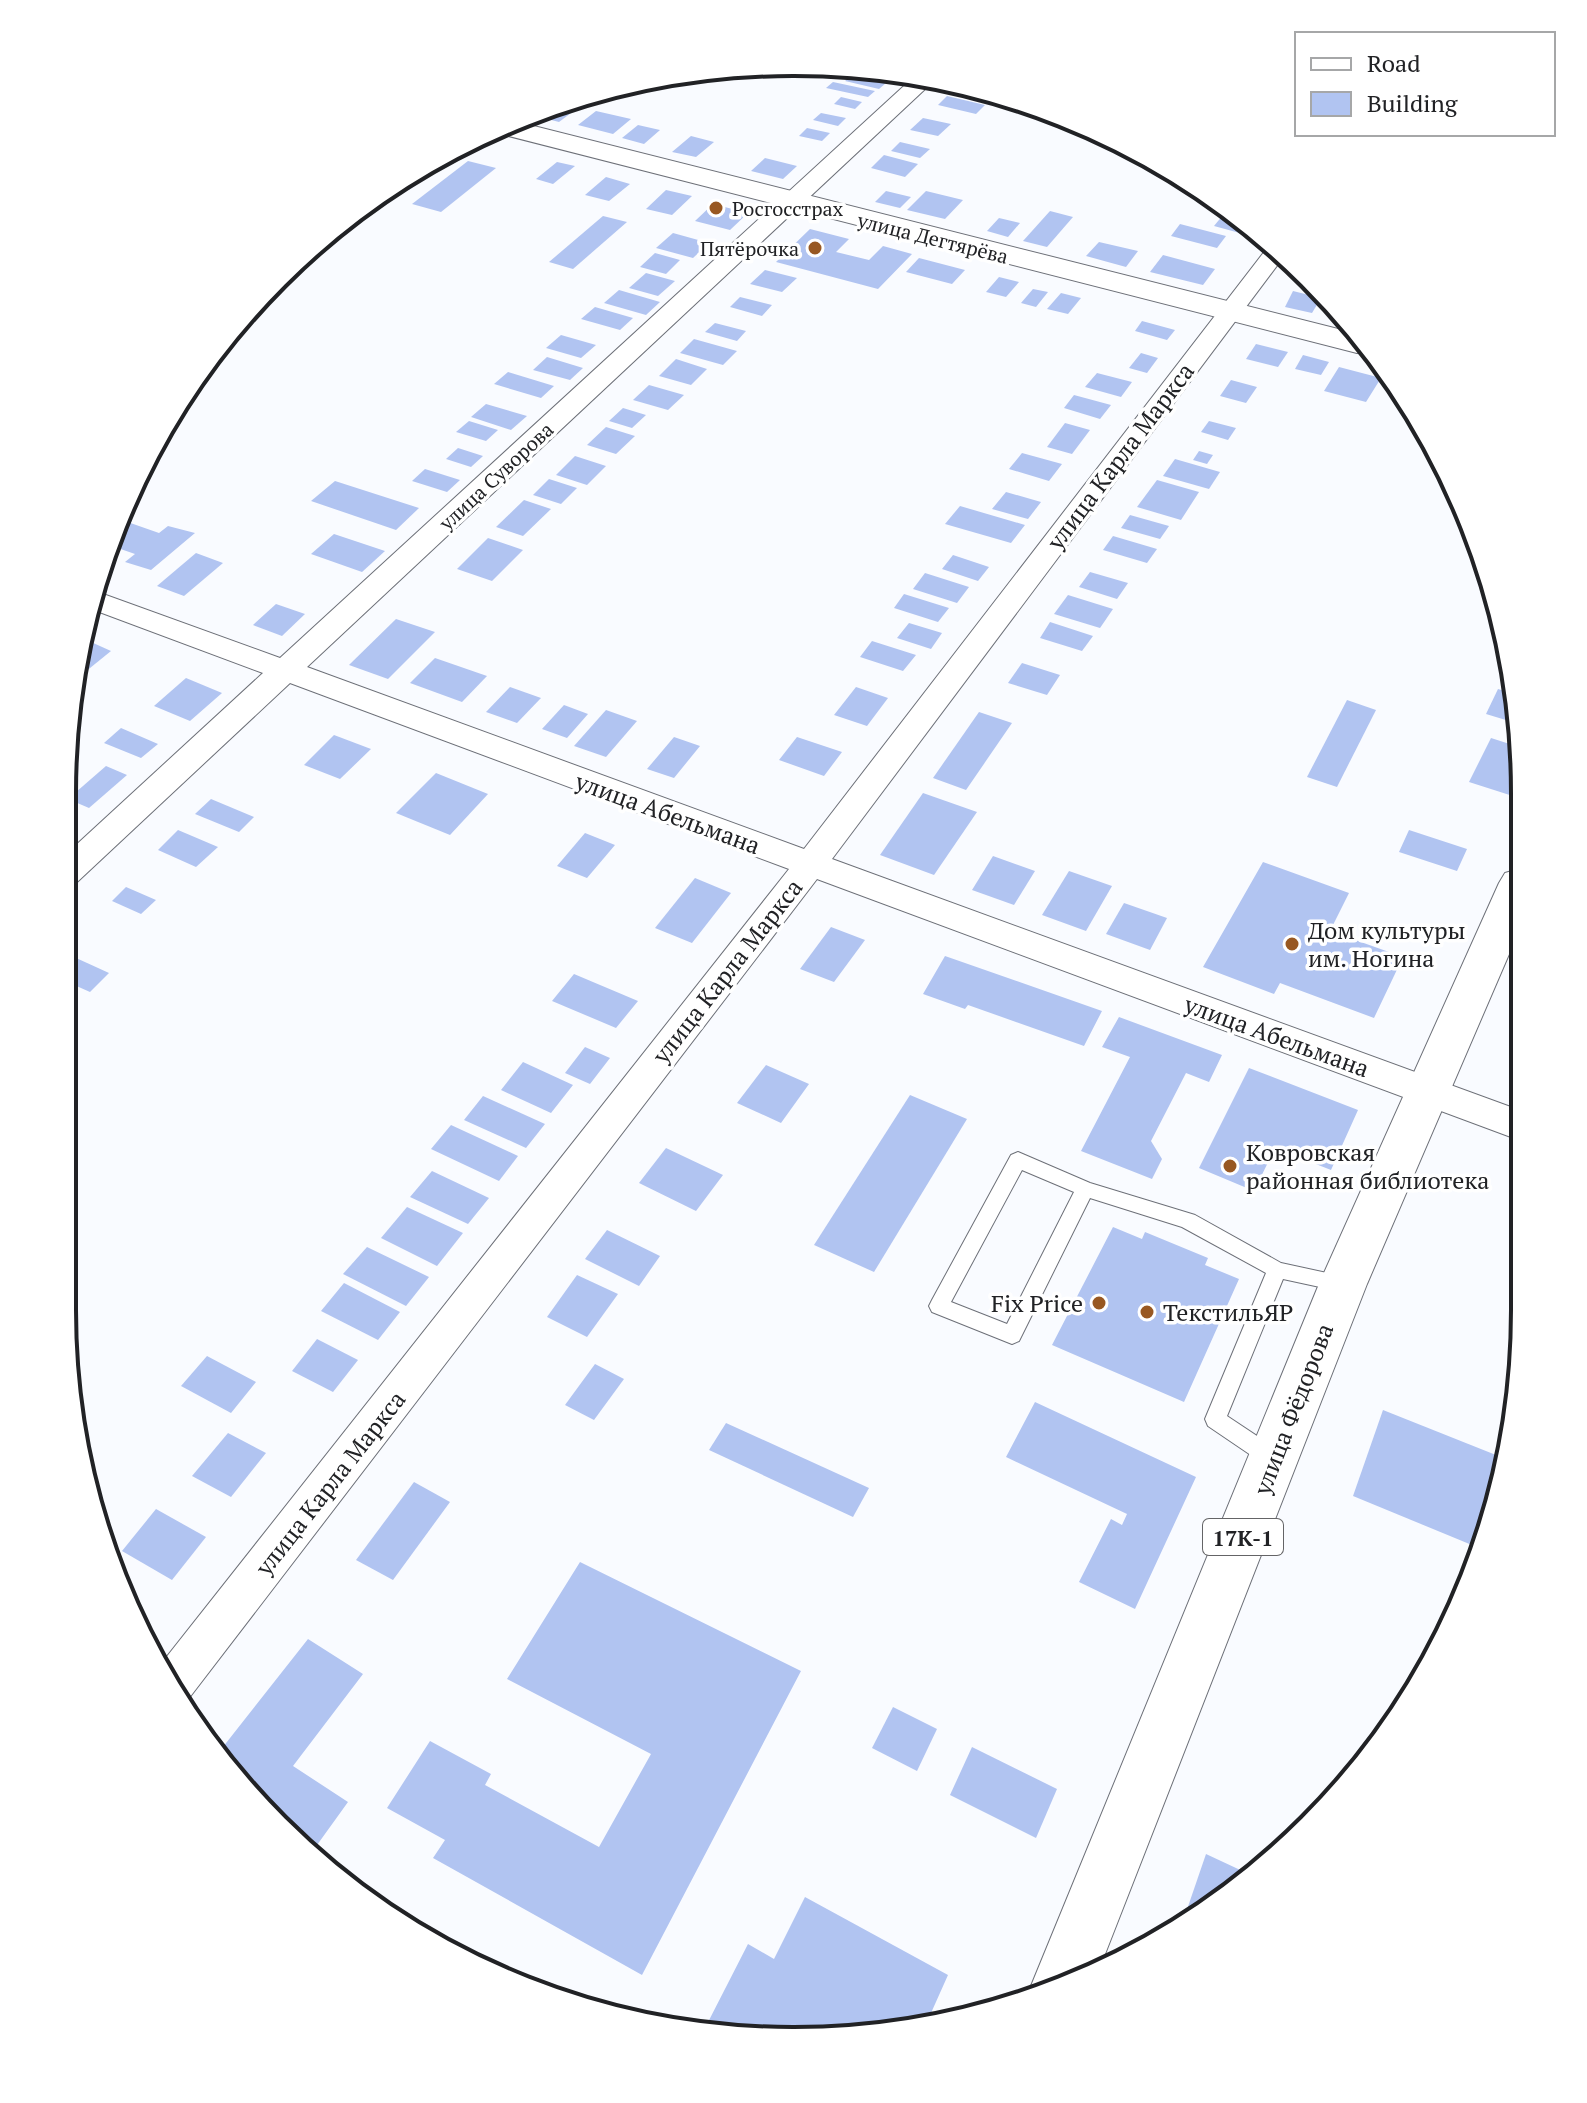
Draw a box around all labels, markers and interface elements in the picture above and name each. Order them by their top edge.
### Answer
legend [1295,32,1555,136]
text: Road [1367,47,1421,79]
text: Building [1367,87,1458,119]
place label: Росгосстрах [732,195,844,222]
marker: Росгосстрах [707,199,725,217]
street label: улица Дегтярёва [854,206,1011,270]
place label: Пятёрочка [700,235,799,262]
marker: Пятёрочка [806,239,824,257]
street label: улица Карла Маркса [1039,356,1201,557]
street label: улица Суворова [432,416,559,537]
street label: улица Абельмана [570,764,765,861]
street label: улица Карла Маркса [644,872,809,1071]
place label: Дом культуры им. Ногина [1308,914,1465,974]
marker: Дом культуры им. Ногина [1283,935,1301,953]
street label: улица Абельмана [1179,987,1374,1084]
place label: Ковровская районная библиотека [1246,1136,1489,1196]
marker: Ковровская районная библиотека [1221,1157,1239,1175]
place label: Fix Price [991,1287,1083,1319]
marker: Fix Price [1090,1294,1108,1312]
place label: ТекстильЯР [1163,1296,1293,1328]
marker: ТекстильЯР [1138,1303,1156,1321]
street label: улица Фёдорова [1245,1319,1340,1500]
street label: улица Карла Маркса [247,1384,412,1583]
road number: 17К-1 [1203,1519,1283,1555]

